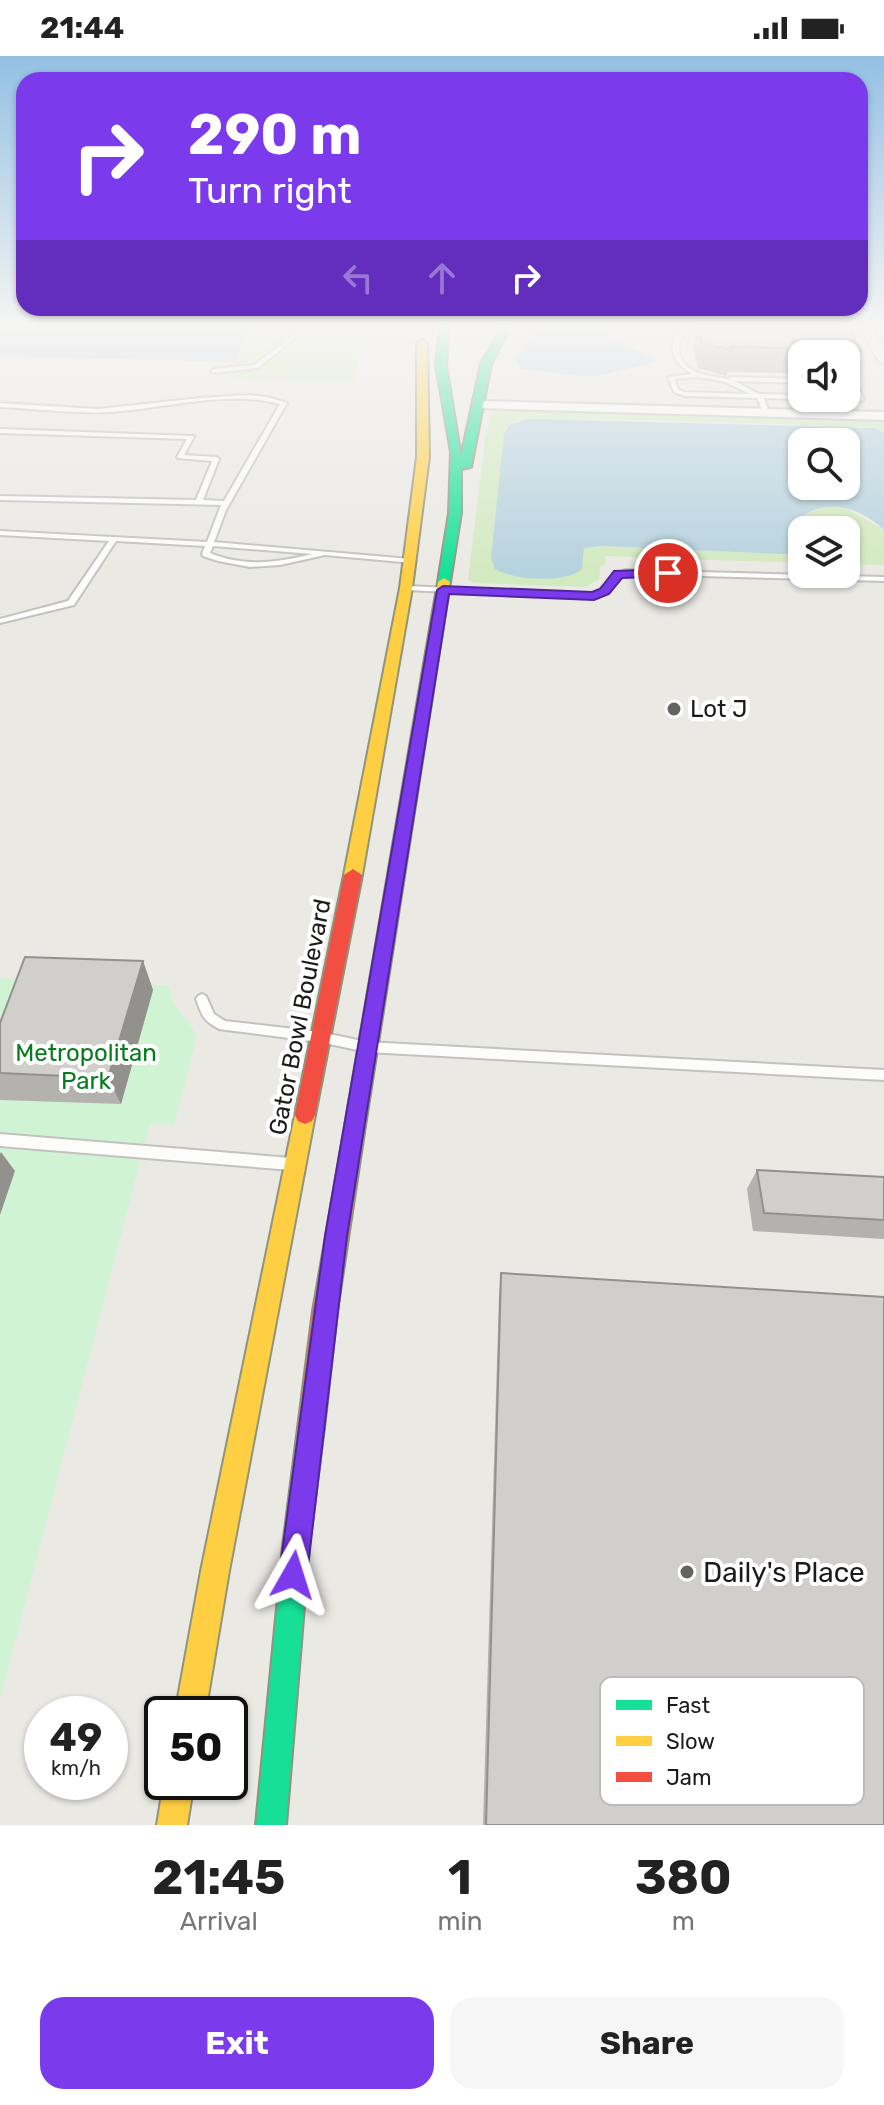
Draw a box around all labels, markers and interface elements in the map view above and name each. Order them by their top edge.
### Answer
text: 21:44 [40,10,124,46]
text: 290 m [188,102,362,168]
icon: right [56,104,160,208]
text: Turn right [188,169,352,212]
icon: left [336,256,380,300]
icon: ahead [420,256,464,300]
icon: right [504,256,548,300]
map controls [788,340,860,588]
button: sound [788,340,860,412]
button: search [788,428,860,500]
button: layers [788,516,860,588]
pin [634,539,702,607]
icon: arrive [646,551,690,595]
place label: Lot J [690,695,747,723]
marker: Lot J [665,700,683,718]
street label: Gator Bowl Boulevard [263,897,337,1137]
park label: Metropolitan Park [15,1039,157,1095]
position arrow [251,1533,335,1617]
place label: Daily's Place [703,1556,865,1589]
marker: Daily's Place [678,1563,696,1581]
legend [600,1677,864,1805]
text: Fast [666,1692,711,1719]
speed limit sign: 50 [144,1696,248,1800]
text: 49 [50,1714,102,1761]
text: Slow [666,1728,715,1755]
text: km/h [51,1756,101,1780]
text: Jam [666,1764,712,1791]
text: 21:45 [152,1849,285,1906]
text: 1 [448,1849,472,1906]
text: 380 [635,1849,732,1906]
text: Arrival [180,1906,258,1937]
text: min [437,1906,483,1937]
text: m [672,1906,695,1937]
button: Exit [40,1997,434,2089]
button: Share [450,1997,844,2089]

